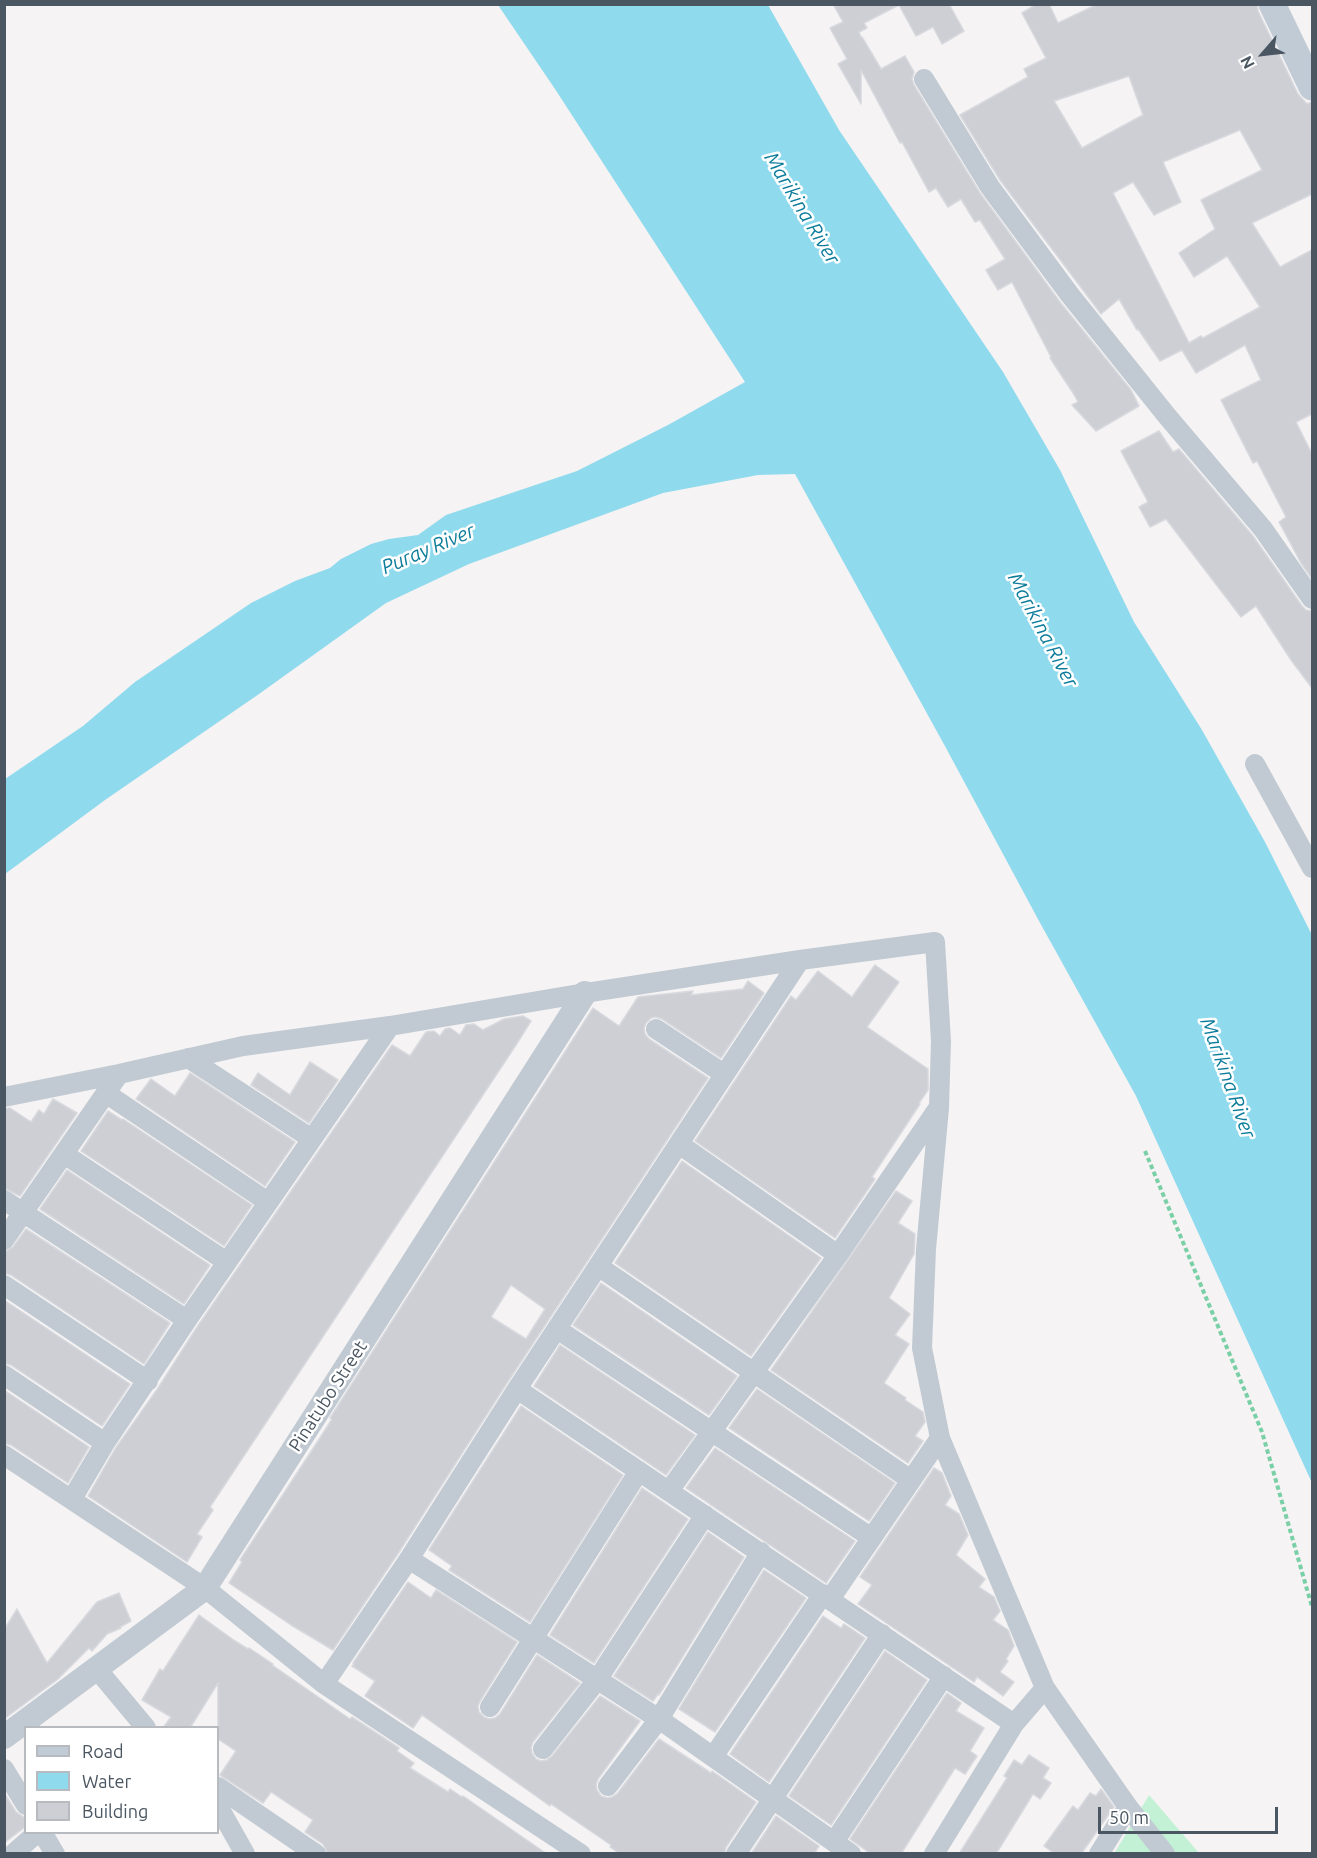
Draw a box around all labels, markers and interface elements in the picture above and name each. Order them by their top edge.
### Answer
north arrow [1233,24,1293,84]
text: N [1236,53,1258,72]
water label: Marikina River [759,148,845,268]
water label: Puray River [378,519,478,579]
water label: Marikina River [1003,568,1083,692]
water label: Marikina River [1195,1014,1261,1142]
street label: Pinatubo Street [284,1337,372,1455]
legend [24,1726,219,1834]
text: Road [82,1741,124,1761]
text: Water [82,1771,131,1791]
scale bar [1101,1795,1281,1833]
text: Building [82,1801,148,1821]
text: 50 m [1109,1807,1149,1827]

